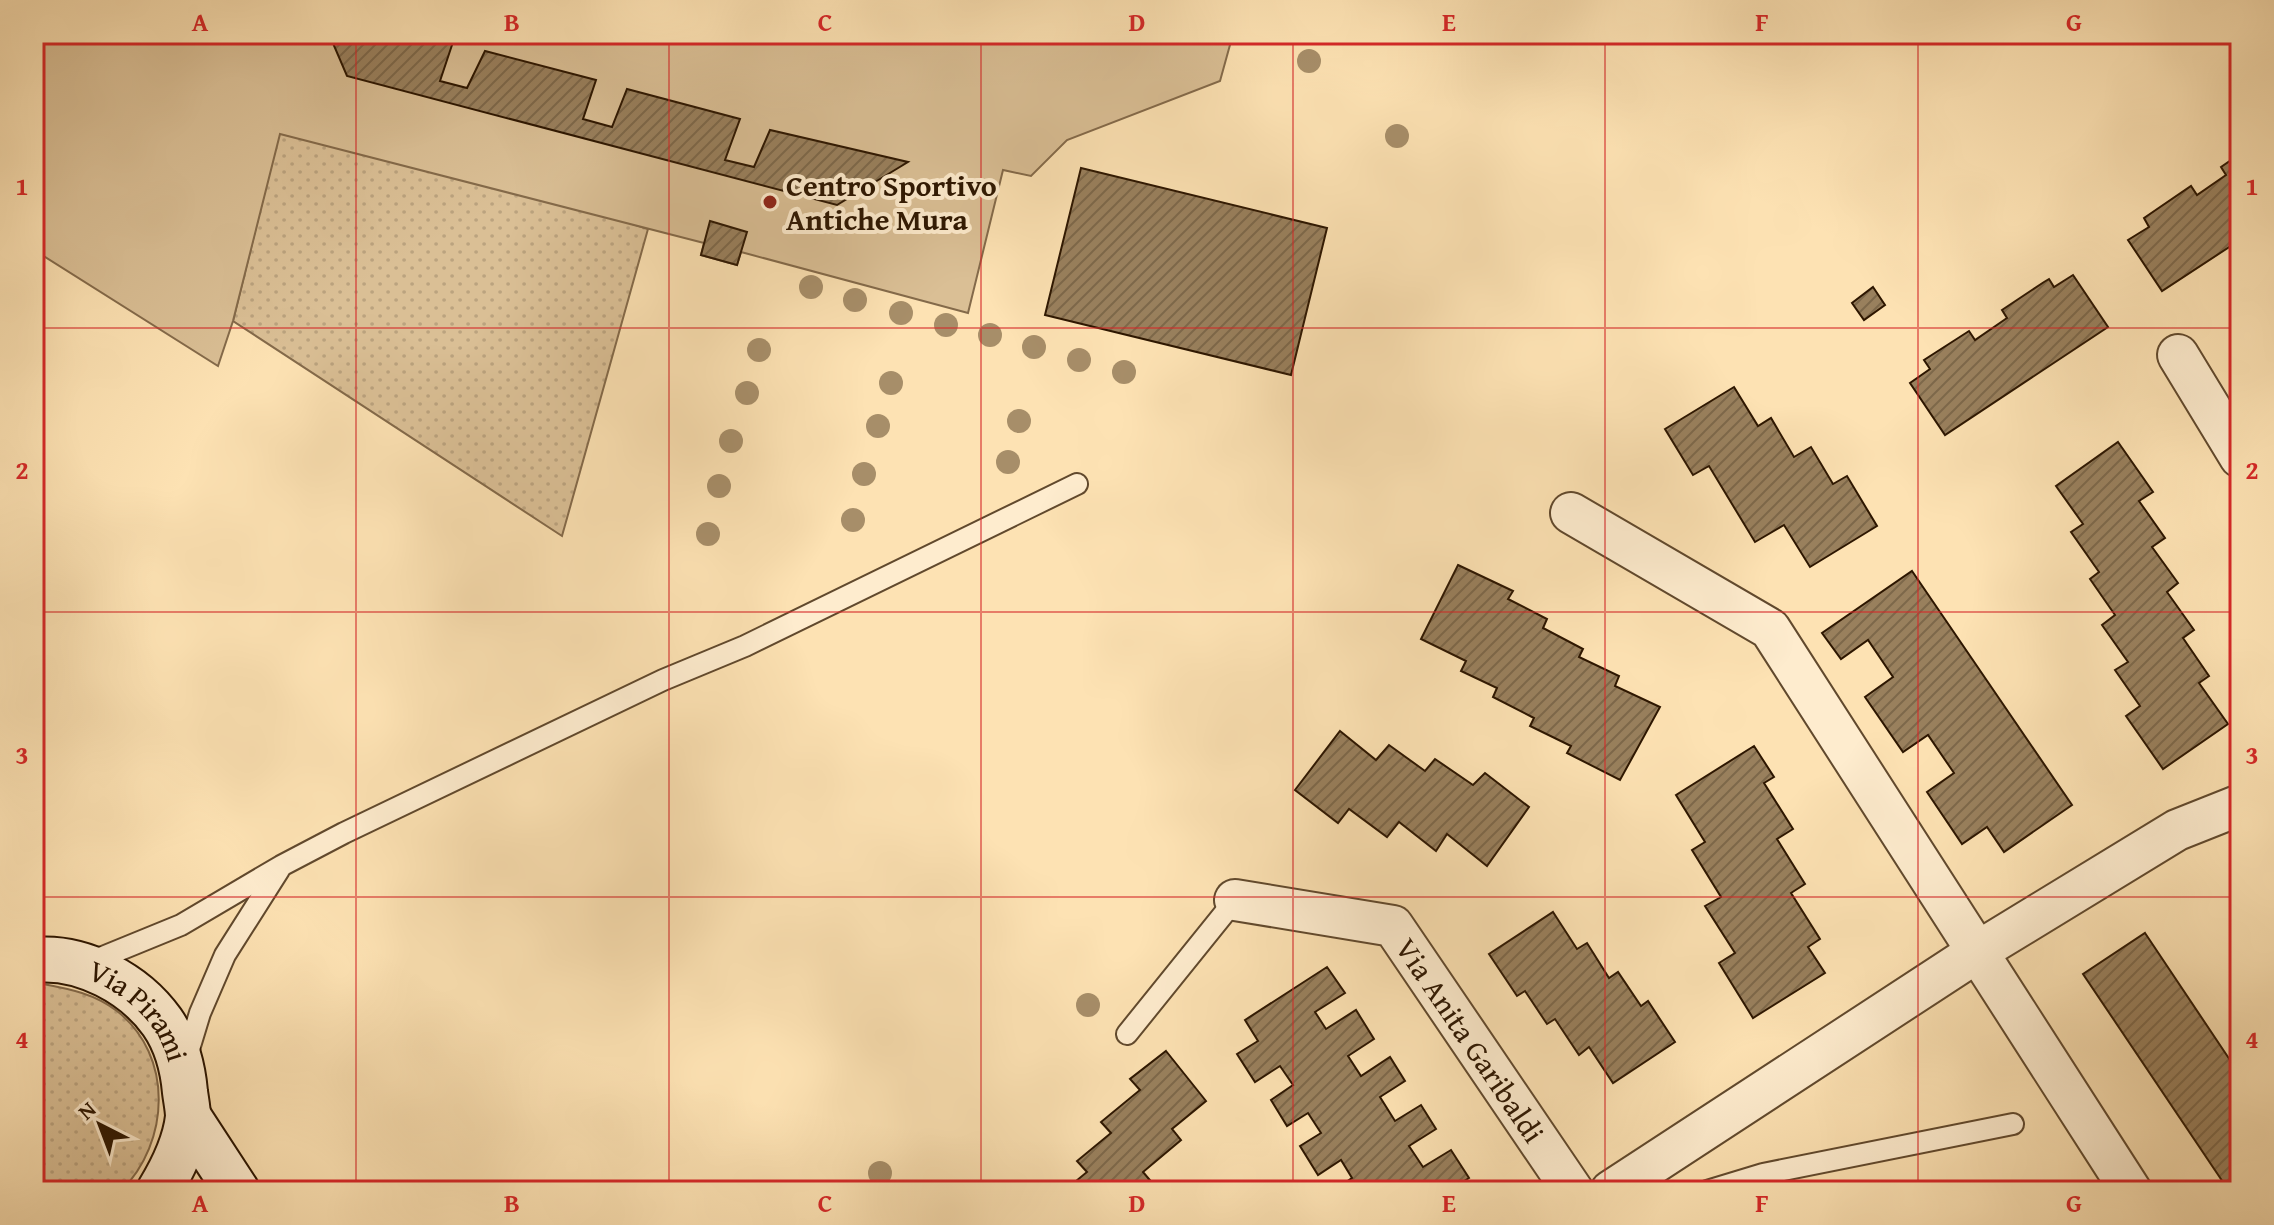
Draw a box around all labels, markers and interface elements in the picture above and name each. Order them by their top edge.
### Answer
text: A [192,2,209,41]
text: B [504,2,520,41]
text: C [818,2,832,41]
text: D [1129,2,1145,41]
text: E [1442,2,1456,41]
text: F [1755,2,1769,41]
text: G [2066,2,2082,41]
place label: Centro Sportivo Antiche Mura [786,163,997,241]
text: 1 [15,166,29,205]
text: 1 [2245,166,2259,205]
marker: Centro Sportivo Antiche Mura [761,193,779,211]
text: 2 [15,450,29,489]
text: 2 [2245,450,2259,489]
text: 3 [15,735,29,774]
text: 3 [2245,735,2259,774]
street label: Via Anita Garibaldi [1385,929,1556,1151]
street label: Via Pirami [82,948,200,1067]
text: 4 [15,1019,29,1058]
text: 4 [2245,1019,2259,1058]
north arrow [60,1085,140,1165]
text: N [70,1093,103,1127]
text: A [192,1183,209,1222]
text: B [504,1183,520,1222]
text: C [818,1183,832,1222]
text: D [1129,1183,1145,1222]
text: E [1442,1183,1456,1222]
text: F [1755,1183,1769,1222]
text: G [2066,1183,2082,1222]

